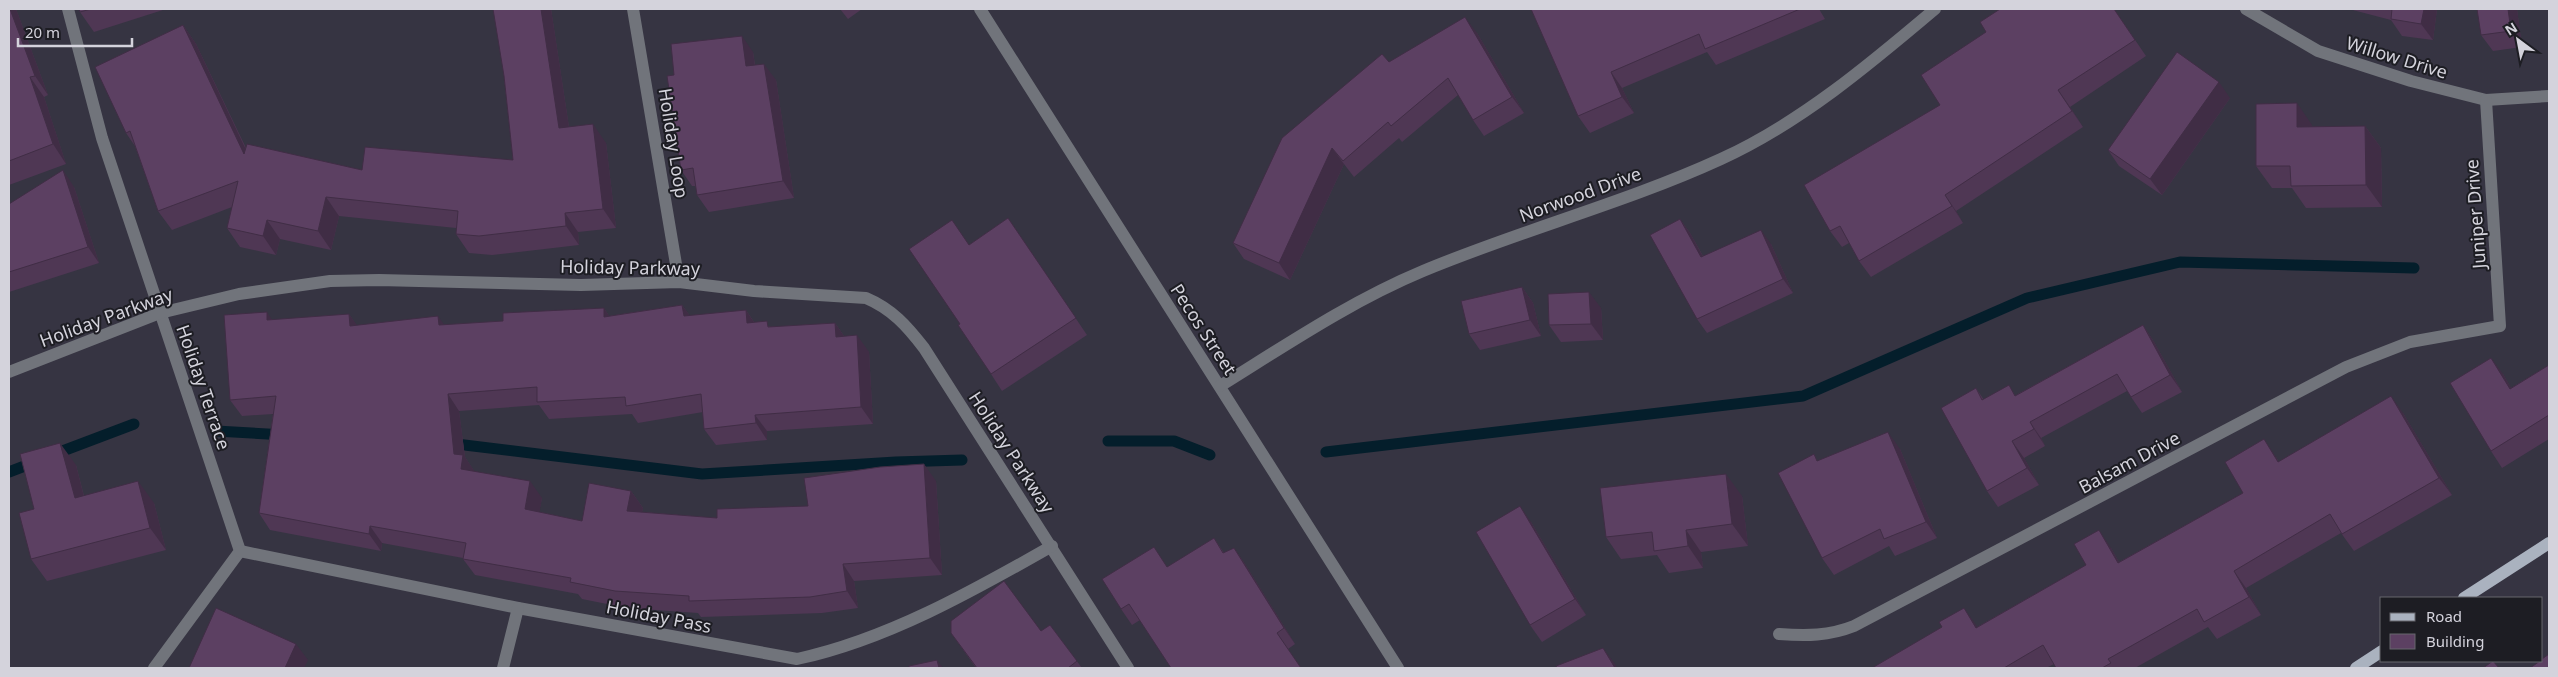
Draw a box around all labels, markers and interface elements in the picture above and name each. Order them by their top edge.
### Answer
scale bar [18,15,131,47]
north arrow [2493,15,2543,65]
text: N [2501,17,2521,40]
text: 20 m [25,22,60,42]
street label: Willow Drive [2344,30,2450,84]
street label: Holiday Loop [653,86,695,200]
street label: Juniper Drive [2459,158,2491,272]
street label: Norwood Drive [1516,161,1644,227]
street label: Holiday Parkway [560,254,701,280]
street label: Pecos Street [1166,279,1243,380]
street label: Holiday Parkway [36,282,177,352]
street label: Holiday Terrace [171,321,237,453]
street label: Holiday Parkway [964,387,1061,518]
street label: Balsam Drive [2074,425,2184,499]
street label: Holiday Pass [604,594,714,638]
legend [2380,597,2543,662]
text: Road [2426,606,2462,626]
text: Building [2426,631,2484,651]

